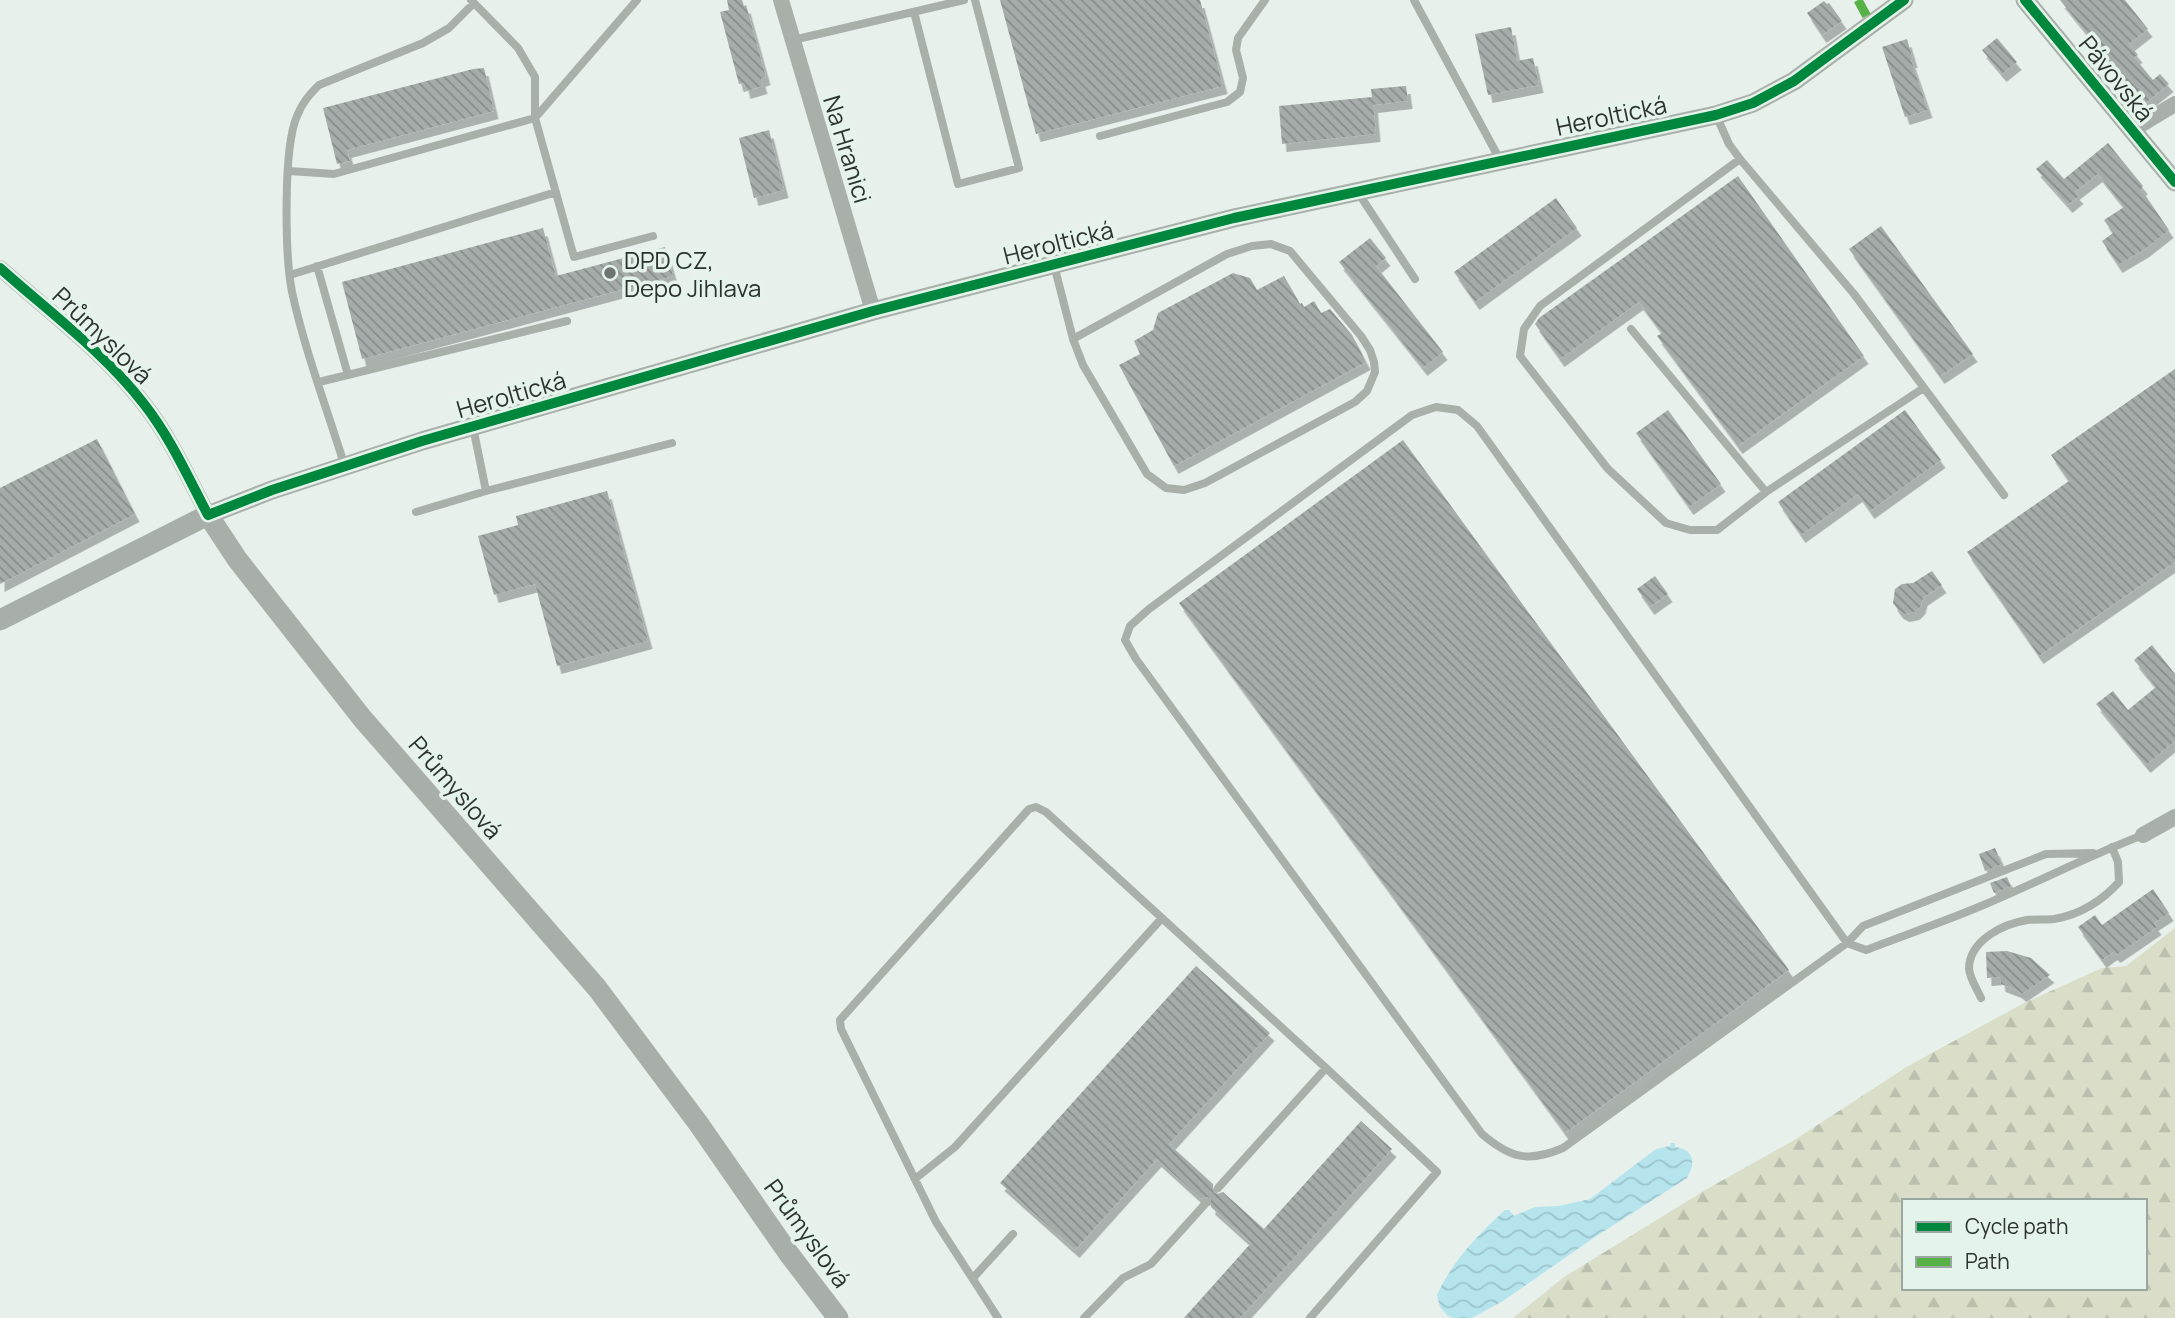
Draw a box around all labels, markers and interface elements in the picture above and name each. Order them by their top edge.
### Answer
street label: Pávovská [2072,28,2162,128]
street label: Heroltická [1553,87,1669,143]
street label: Na Hranici [816,91,880,207]
street label: Heroltická [999,212,1117,272]
place label: DPD CZ, Depo Jihlava [624,243,761,304]
marker: DPD CZ, Depo Jihlava [602,265,618,281]
street label: Průmyslová [46,279,160,391]
street label: Heroltická [452,363,570,425]
street label: Průmyslová [402,728,510,846]
street label: Průmyslová [757,1172,859,1294]
legend [1902,1199,2147,1290]
text: Cycle path [1965,1212,2068,1240]
text: Path [1965,1247,2010,1275]

